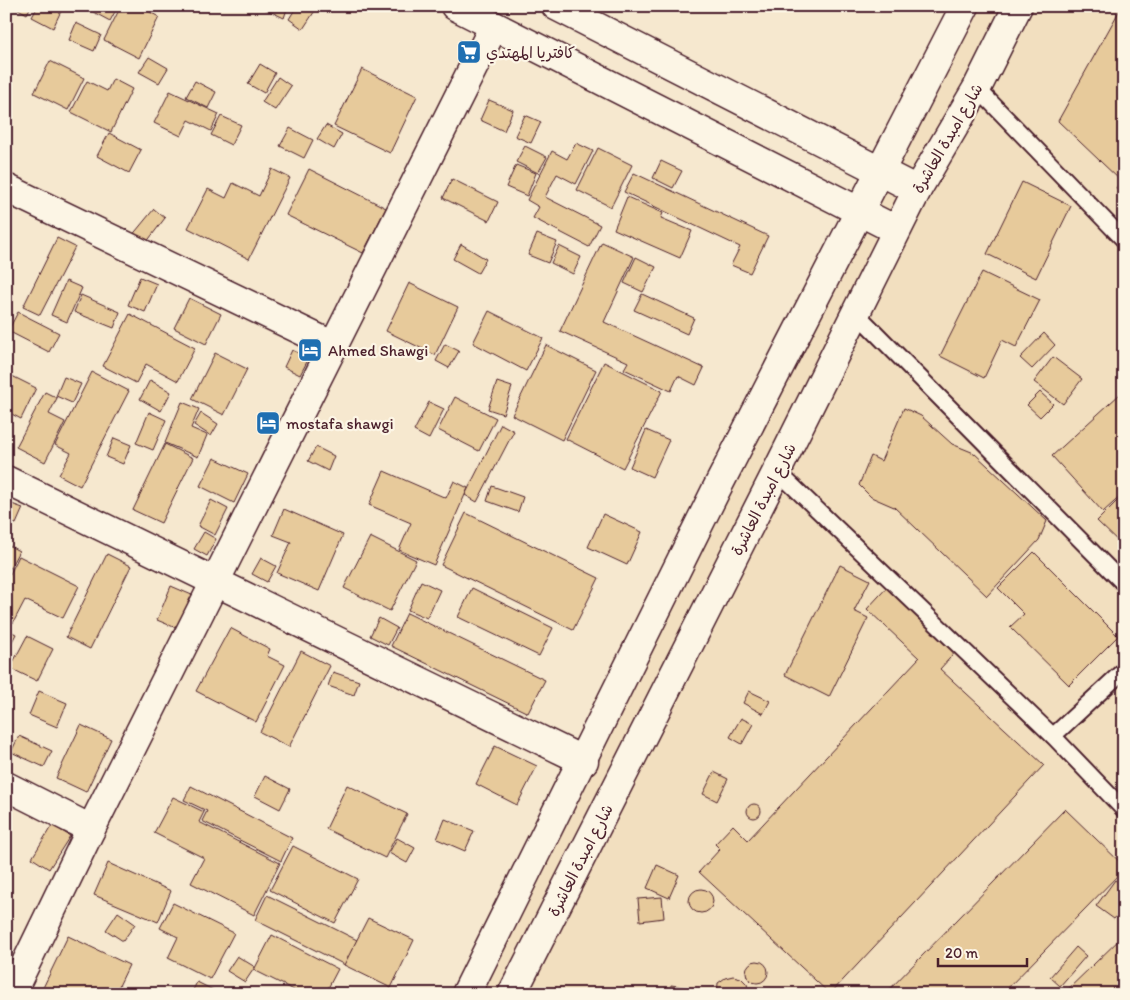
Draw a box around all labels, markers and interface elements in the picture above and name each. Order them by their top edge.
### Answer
supermarket icon: كافتريا المهتدي [456,39,482,65]
place label: كافتريا المهتدي [486,43,575,64]
street label: شارع امبدة العاشرة [908,80,988,198]
hotel icon: Ahmed Shawgi [297,337,323,363]
place label: Ahmed Shawgi [328,341,428,360]
hotel icon: mostafa shawgi [255,410,281,436]
place label: mostafa shawgi [286,414,394,433]
street label: شارع امبدة العاشرة [727,440,802,560]
street label: شارع امبدة العاشرة [544,801,619,921]
scale bar [938,935,1026,967]
text: 20 m [945,944,979,962]

